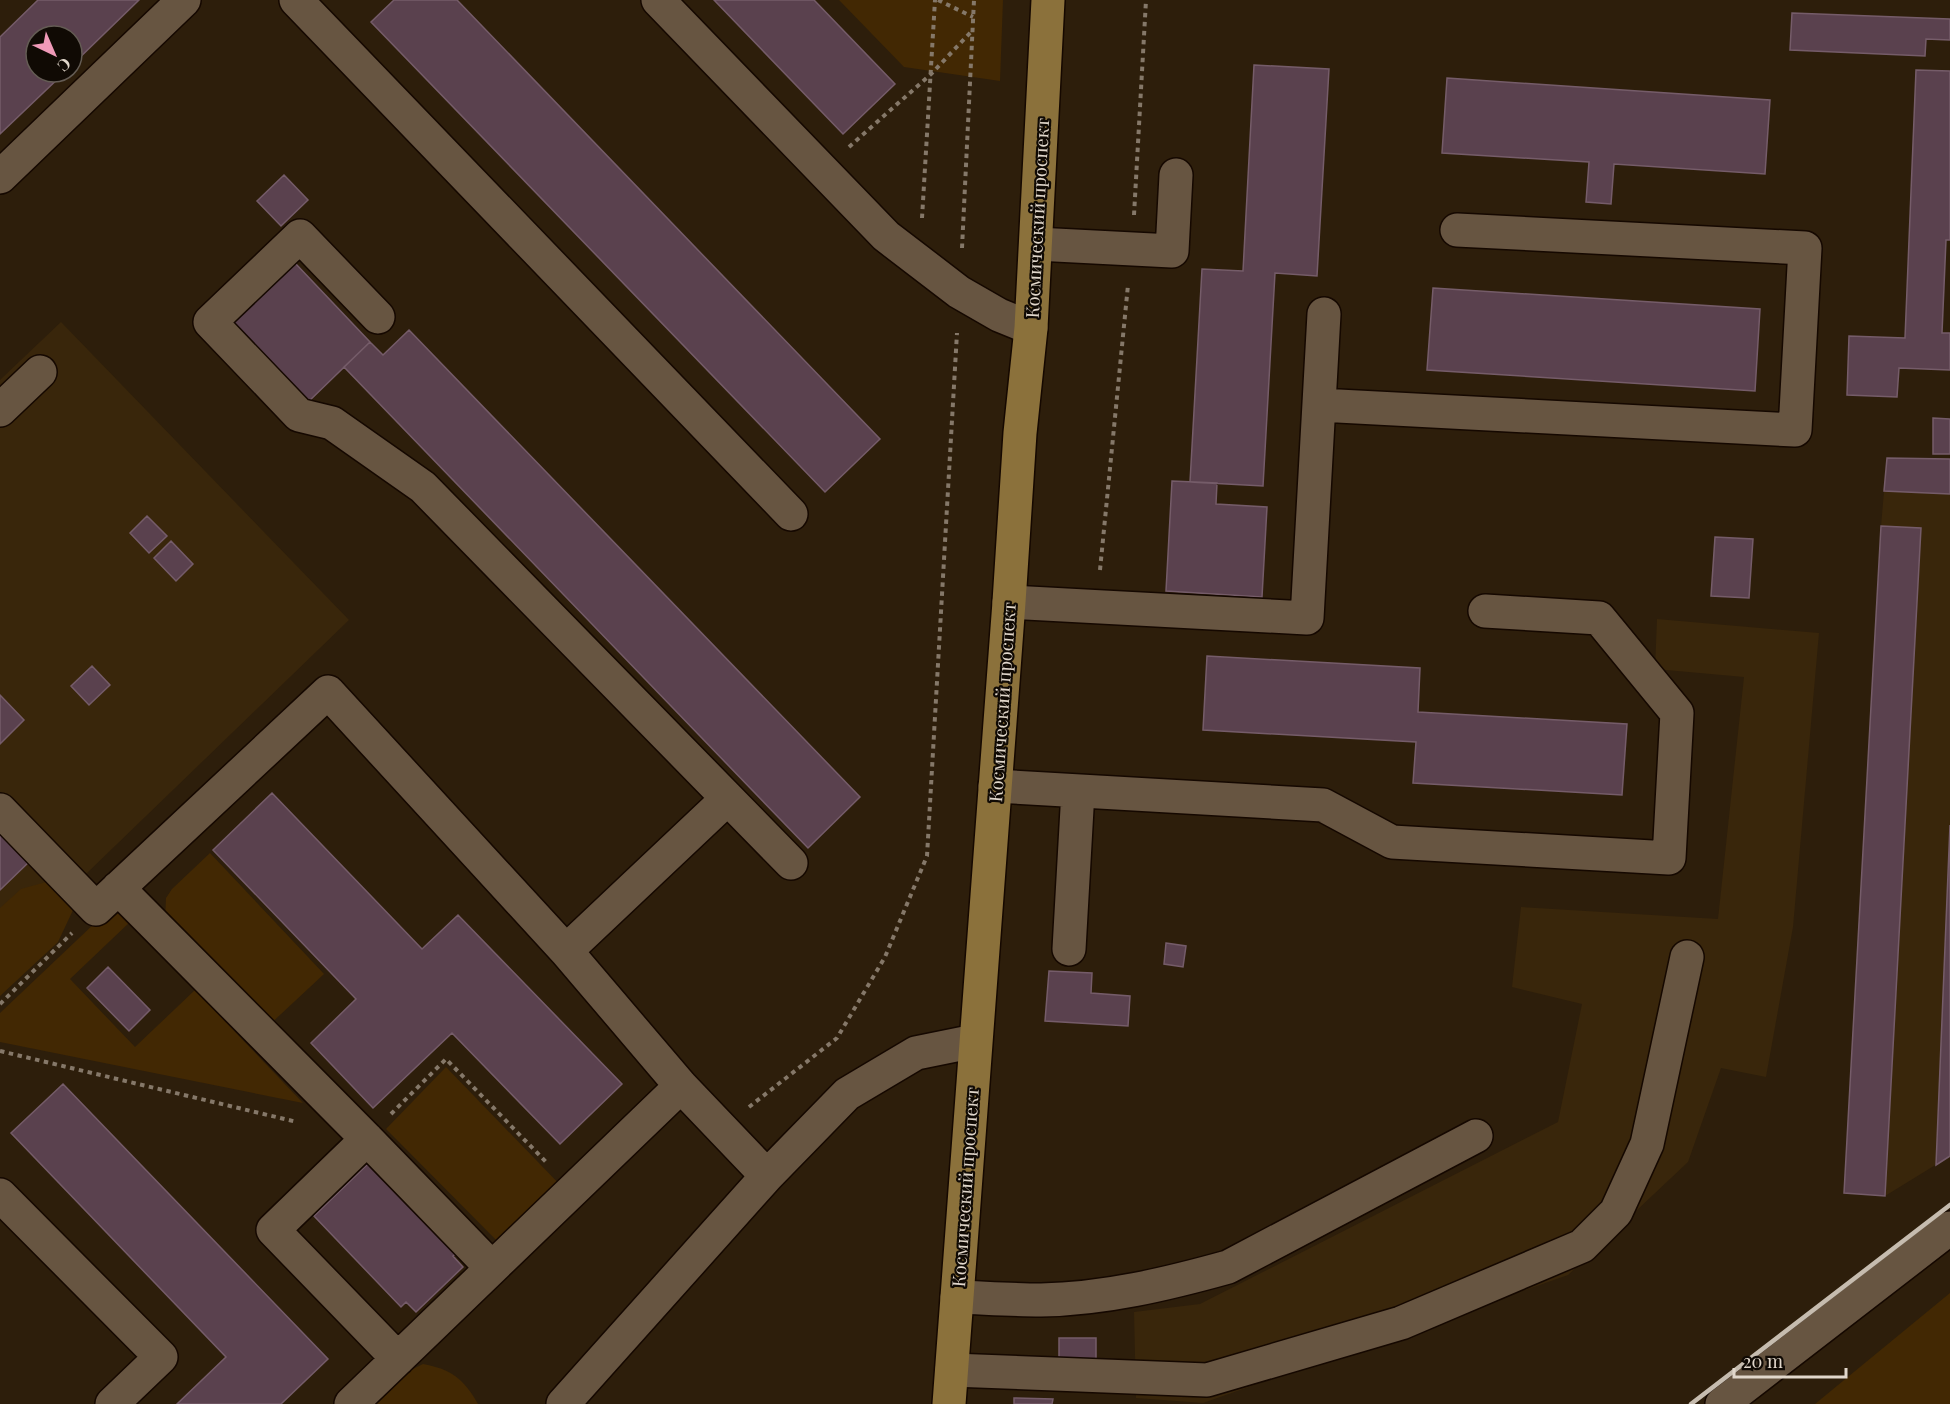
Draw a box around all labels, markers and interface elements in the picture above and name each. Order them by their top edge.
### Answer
north arrow [24,24,84,84]
text: С [53,54,76,77]
street label: Космический проспект [1020,117,1054,319]
street label: Космический проспект [983,601,1021,803]
street label: Космический проспект [946,1086,984,1288]
scale bar [1734,1341,1846,1379]
text: 20 m [1743,1349,1783,1373]

